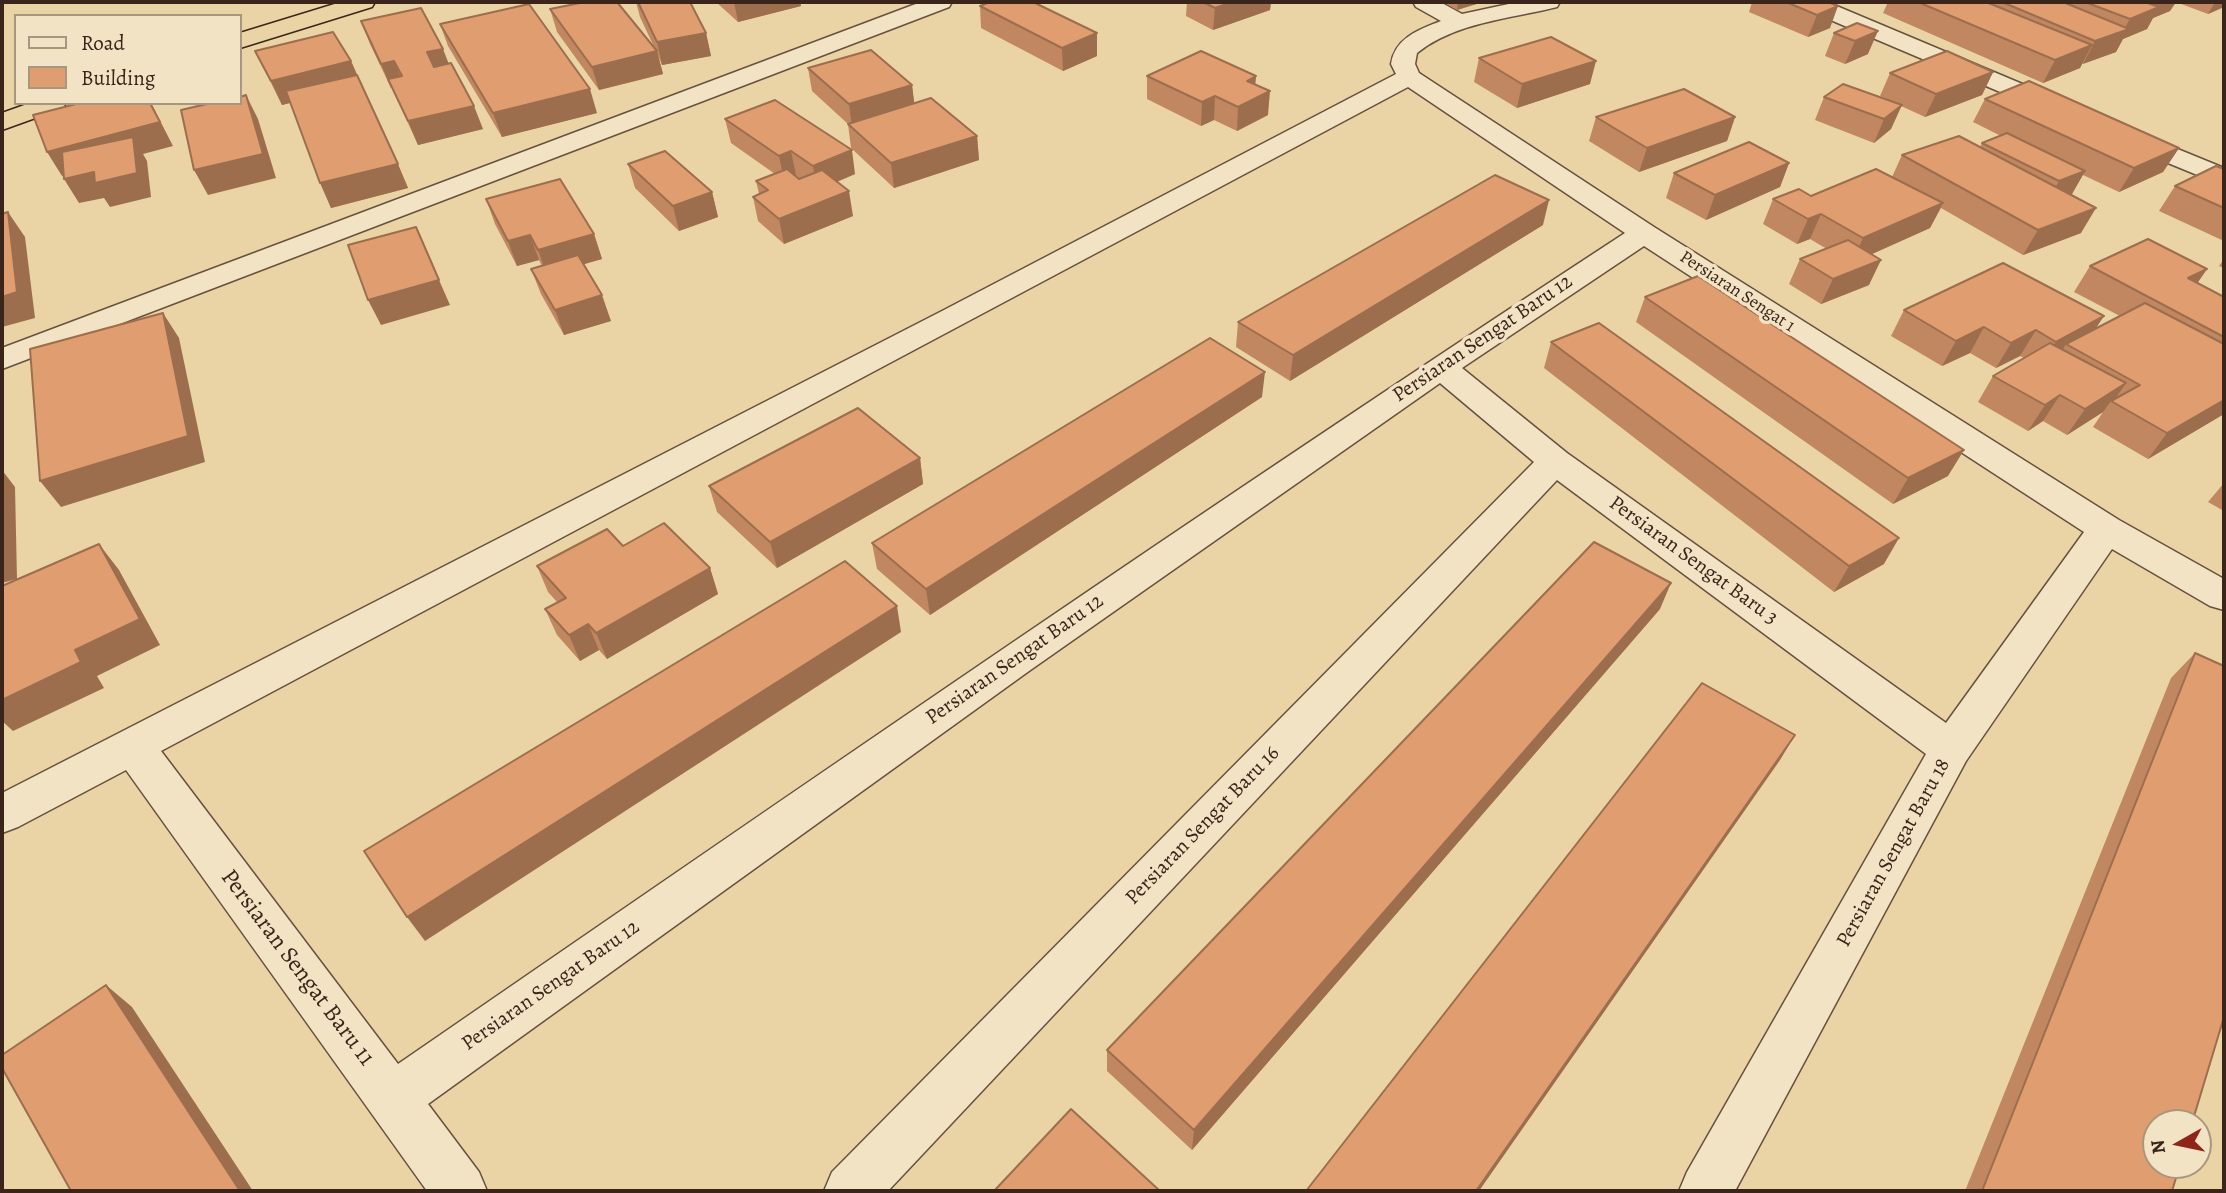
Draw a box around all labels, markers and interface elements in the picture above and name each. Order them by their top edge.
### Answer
legend [14,14,242,105]
text: Road [81,29,125,57]
text: Building [81,64,155,92]
street label: Persiaran Sengat 1 [1675,247,1799,337]
street label: Persiaran Sengat Baru 12 [1388,269,1578,409]
street label: Persiaran Sengat Baru 3 [1604,491,1782,631]
street label: Persiaran Sengat Baru 12 [921,589,1109,731]
street label: Persiaran Sengat Baru 16 [1121,741,1285,911]
street label: Persiaran Sengat Baru 18 [1832,754,1956,952]
street label: Persiaran Sengat Baru 11 [214,864,380,1072]
street label: Persiaran Sengat Baru 12 [457,915,645,1057]
north arrow [2142,1109,2212,1179]
text: N [2144,1138,2172,1156]

